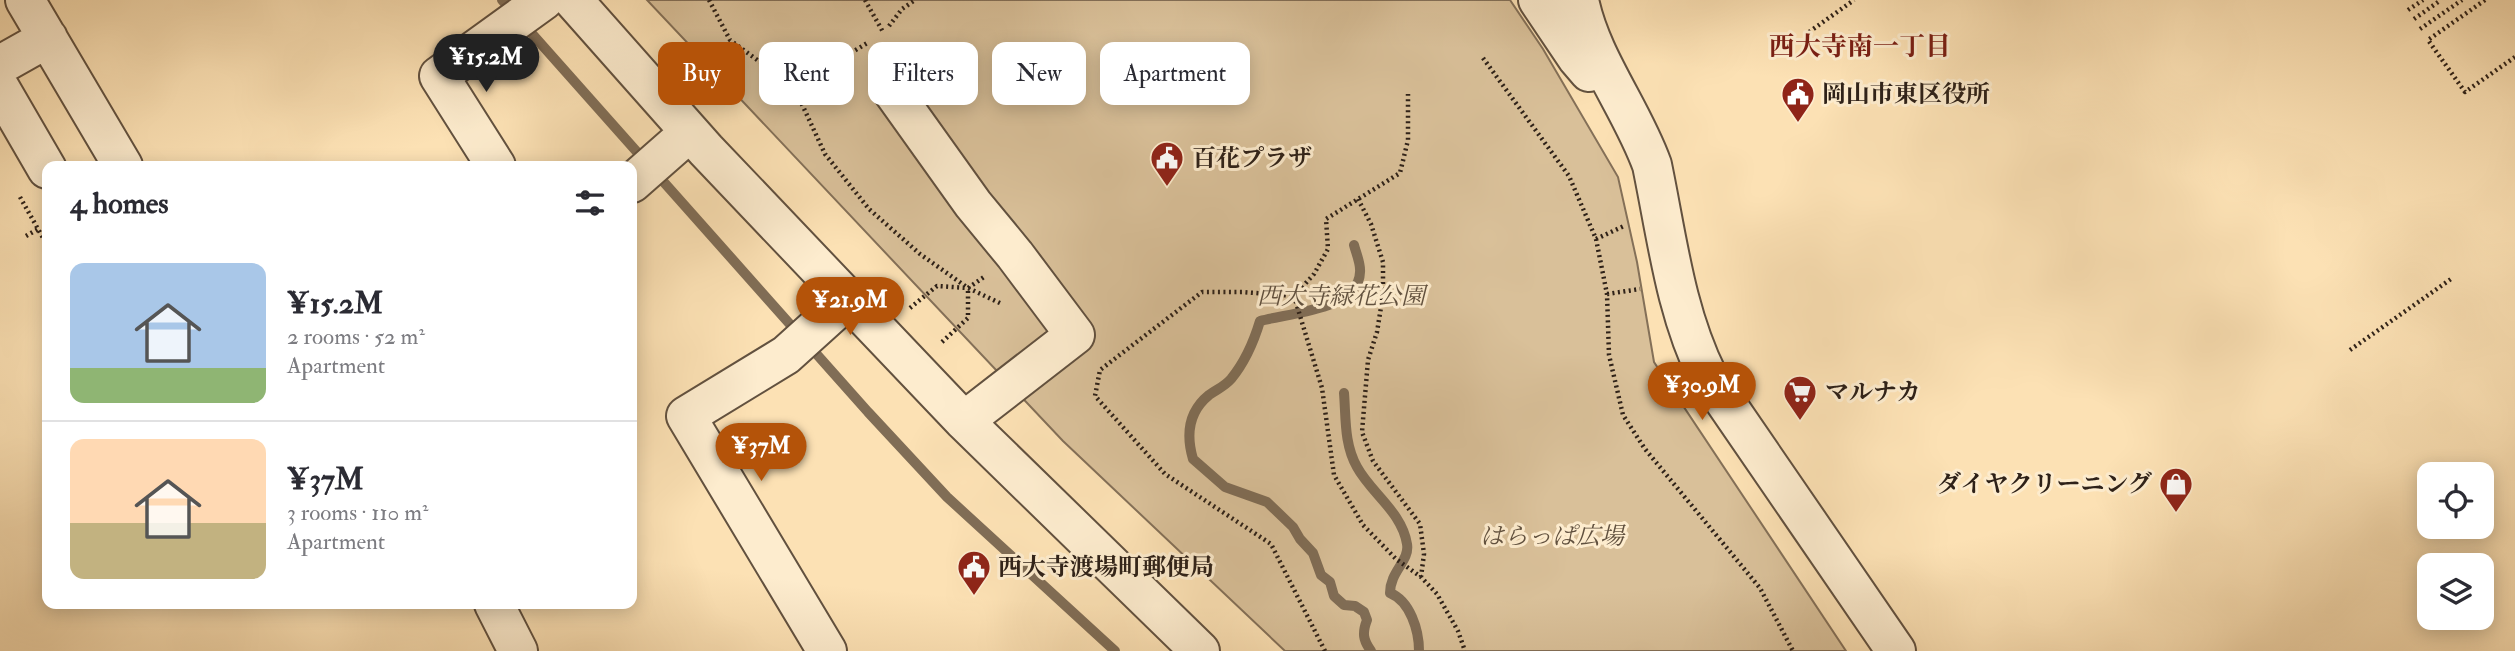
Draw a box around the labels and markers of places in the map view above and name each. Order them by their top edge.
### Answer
pin: ¥15.2M [429,34,543,94]
public building icon: 岡山市東区役所 [1779,75,1817,124]
place label: 岡山市東区役所 [1822,79,1990,110]
public building icon: 百花プラザ [1148,139,1186,188]
place label: 百花プラザ [1192,143,1312,174]
pin: ¥21.9M [793,278,907,337]
pin: ¥30.9M [1645,362,1759,422]
supermarket icon: マルナカ [1781,373,1819,422]
place label: マルナカ [1825,377,1921,408]
pin: ¥37M [720,424,802,483]
shop icon: ダイヤクリーニング [2157,465,2195,514]
place label: ダイヤクリーニング [1937,469,2152,500]
public building icon: 西大寺渡場町郵便局 [955,548,993,597]
place label: 西大寺渡場町郵便局 [998,552,1214,583]

